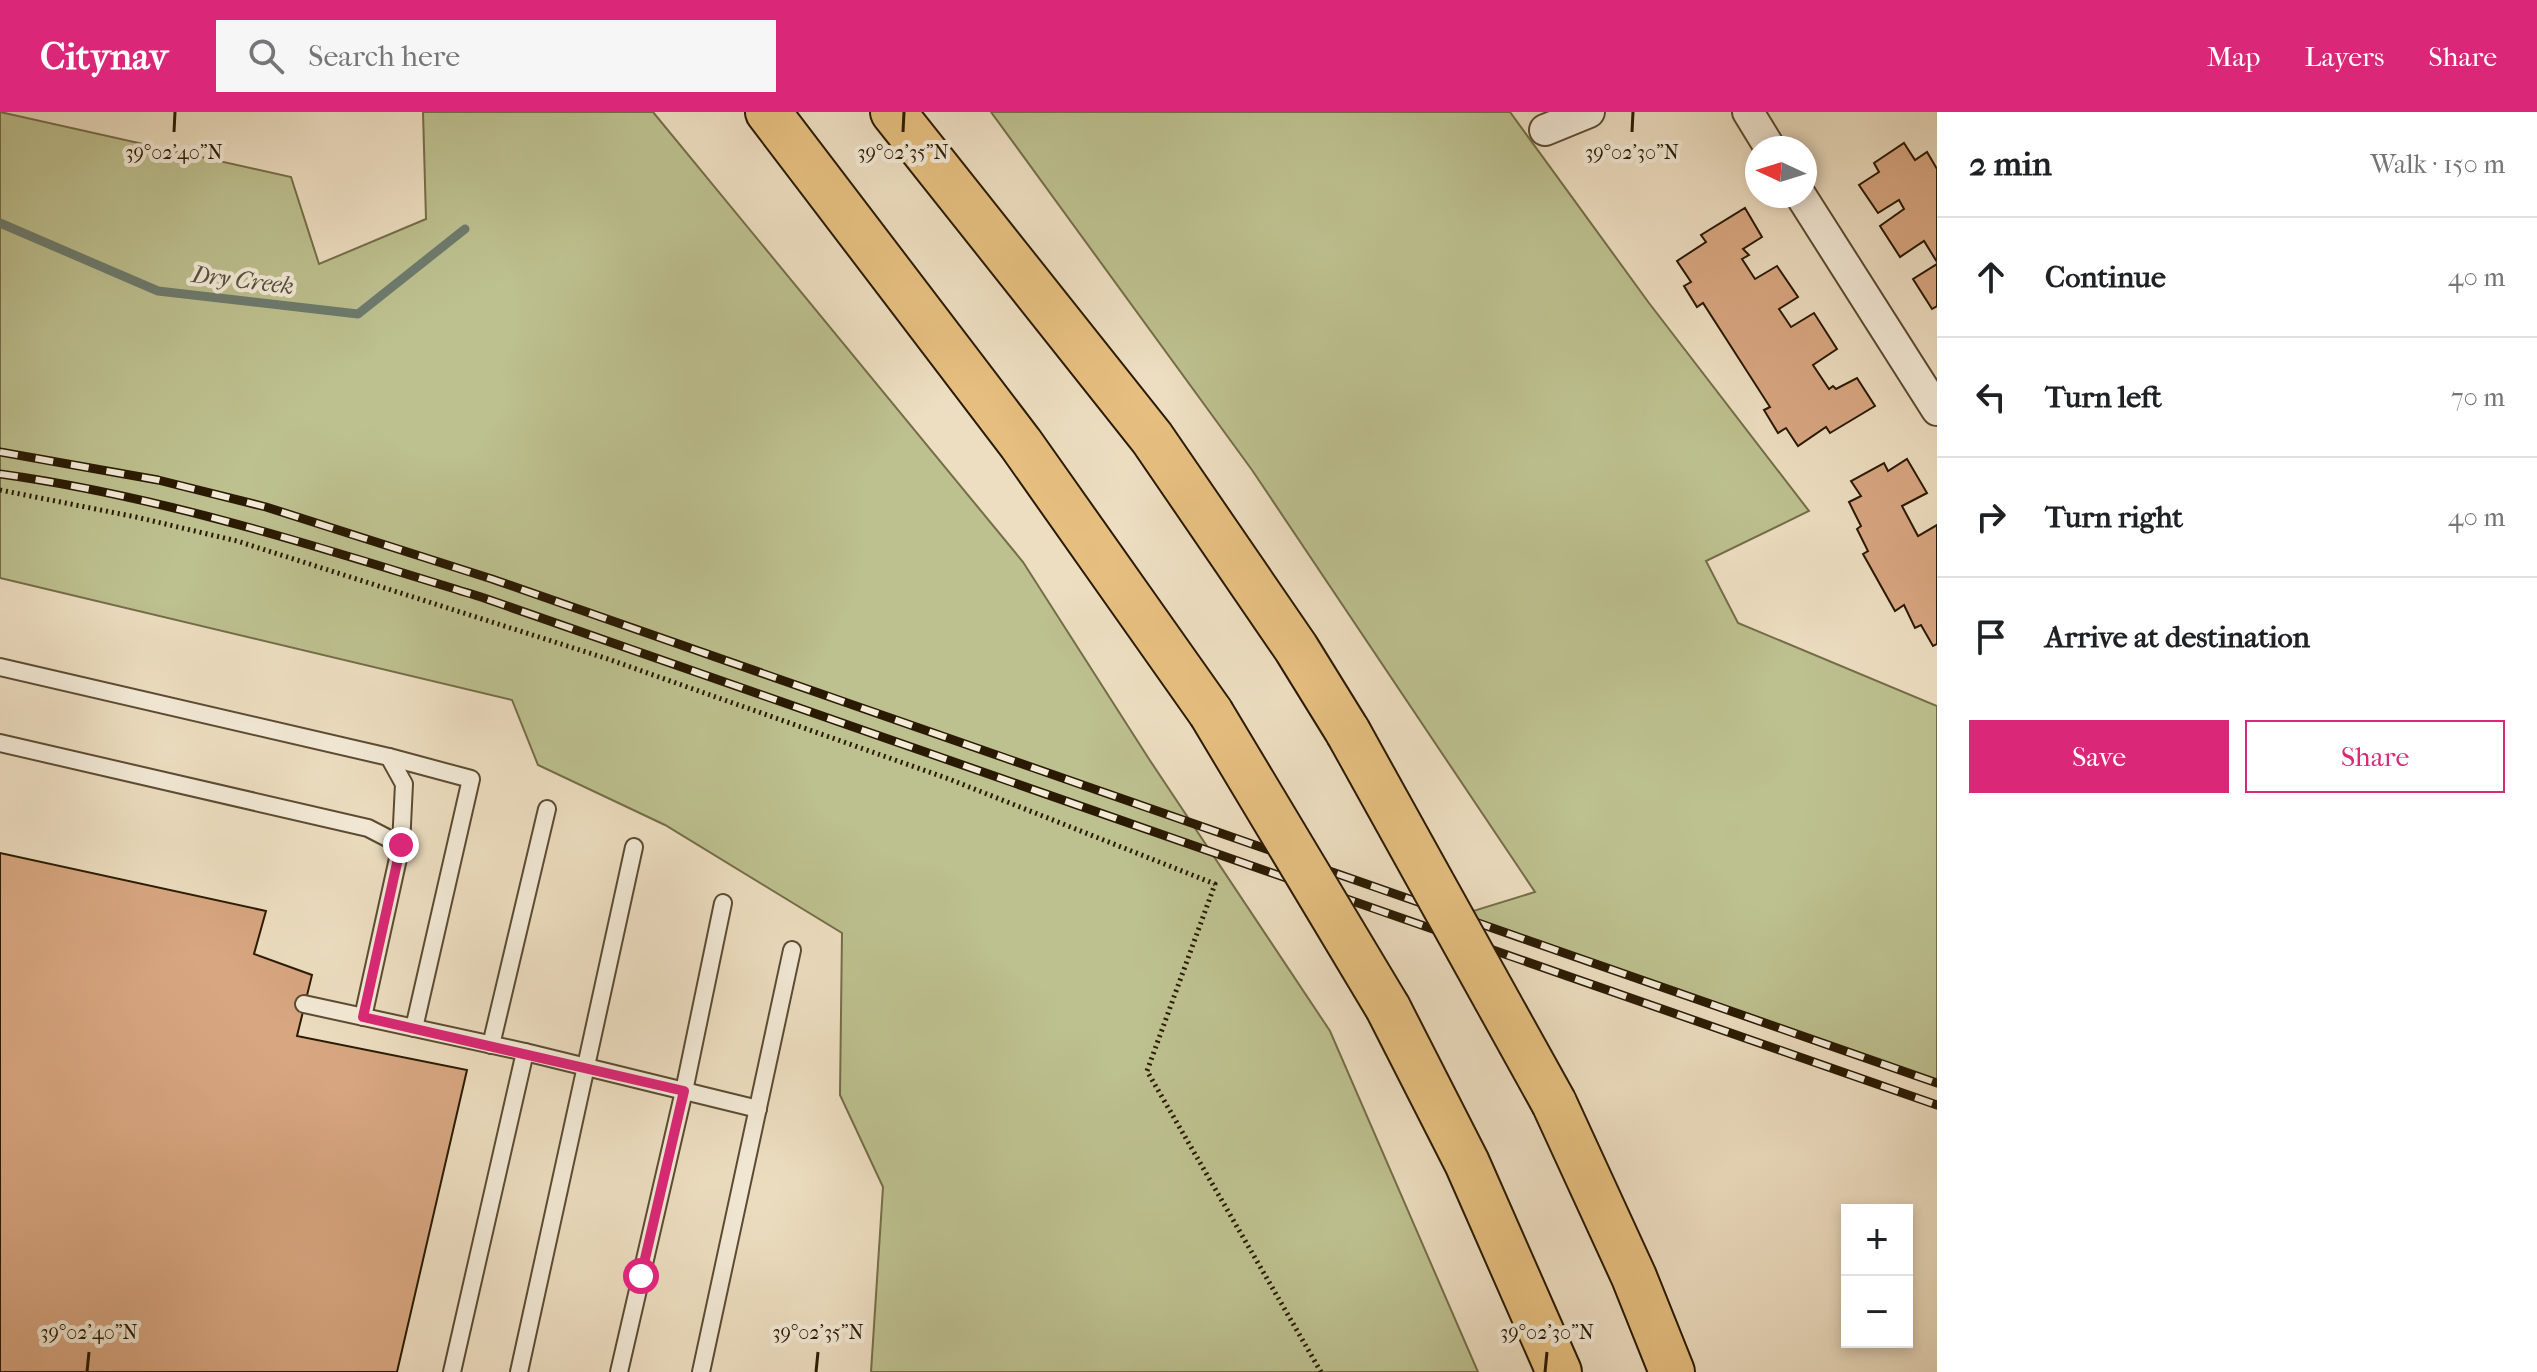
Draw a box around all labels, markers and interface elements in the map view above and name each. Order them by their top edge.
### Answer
search box [216,20,776,92]
text: Citynav [40,34,168,79]
icon: search [244,34,288,78]
text: Search here [308,39,460,74]
text: Map [2207,40,2260,73]
text: Layers [2304,40,2384,73]
text: Share [2428,40,2497,73]
north arrow [1745,136,1817,208]
text: 39°02'40"N [125,141,223,164]
text: 39°02'35"N [857,141,949,164]
text: 39°02'30"N [1585,141,1679,164]
text: 2 min [1969,144,2052,184]
text: Walk · 150 m [2370,149,2505,180]
icon: ahead [1969,255,2013,299]
water label: Dry Creek [188,260,296,300]
text: Continue [2045,260,2166,295]
text: 40 m [2448,262,2505,293]
icon: left [1969,375,2013,419]
text: Turn left [2045,380,2162,415]
text: 70 m [2451,382,2505,413]
icon: right [1969,495,2013,539]
text: Turn right [2045,500,2183,535]
text: 40 m [2448,502,2505,533]
icon: arrive [1969,615,2013,659]
text: Arrive at destination [2045,620,2310,655]
button: Save [1969,720,2229,793]
button: Share [2245,720,2505,793]
route end [383,827,419,863]
map controls [1841,1204,1913,1348]
button: + [1841,1204,1913,1276]
route start [623,1258,659,1294]
button: − [1841,1276,1913,1348]
text: 39°02'40"N [40,1321,138,1344]
text: 39°02'35"N [772,1321,864,1344]
text: 39°02'30"N [1500,1321,1594,1344]

